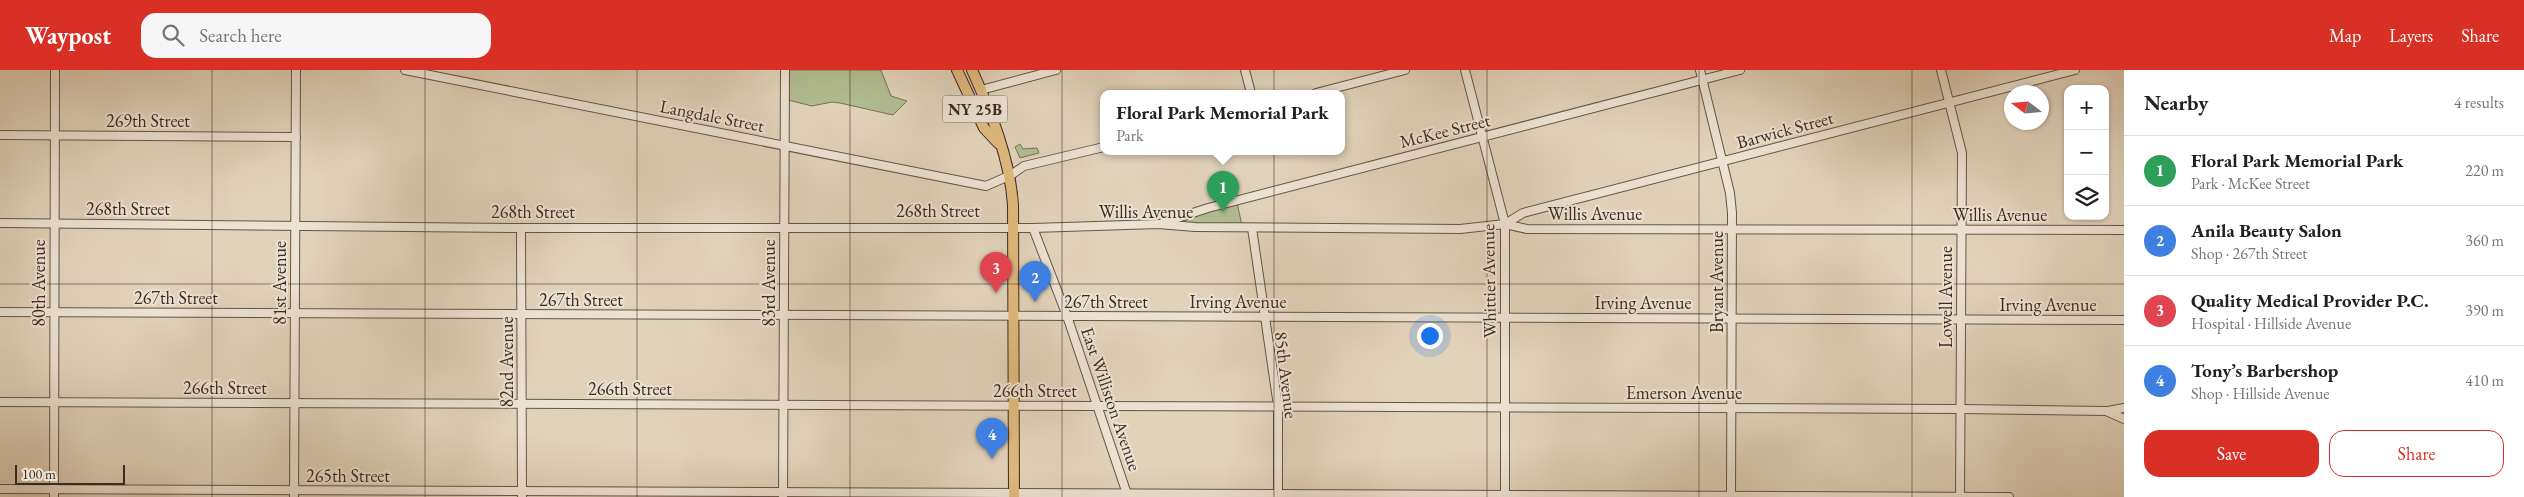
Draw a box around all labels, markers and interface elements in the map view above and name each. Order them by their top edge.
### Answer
search box [141,13,491,58]
text: Waypost [25,20,111,51]
icon: search [159,21,187,49]
text: Search here [199,23,282,48]
text: Map [2329,24,2361,47]
text: Layers [2389,24,2433,47]
text: Share [2461,24,2499,47]
north arrow [2004,85,2049,130]
map controls [2064,85,2109,220]
button: + [2064,85,2109,130]
text: Nearby [2144,89,2208,116]
popup [1100,90,1345,155]
text: 4 results [2454,92,2504,113]
street label: Langdale Street [658,94,767,137]
road number: NY 25B [942,96,1008,122]
text: Floral Park Memorial Park [1116,100,1329,125]
street label: Barwick Street [1734,105,1836,153]
street label: McKee Street [1397,108,1493,153]
street label: 269th Street [106,109,190,132]
text: Park [1116,125,1144,146]
button: − [2064,130,2109,175]
text: Floral Park Memorial Park [2191,148,2403,173]
text: 1 [2156,160,2164,181]
text: 220 m [2465,160,2504,181]
pin: 1 [1207,171,1239,212]
text: Park · McKee Street [2191,173,2310,194]
button: layers [2064,175,2109,220]
street label: 268th Street [86,197,170,220]
street label: 268th Street [896,199,980,222]
street label: 268th Street [491,200,575,223]
street label: Willis Avenue [1099,200,1193,223]
street label: Willis Avenue [1548,202,1642,225]
street label: Willis Avenue [1953,203,2047,226]
text: Anila Beauty Salon [2191,218,2342,243]
street label: Whittier Avenue [1476,224,1501,338]
text: 2 [2156,230,2164,251]
text: 360 m [2465,230,2504,251]
street label: Bryant Avenue [1705,231,1728,333]
street label: 80th Avenue [27,239,50,327]
street label: 83rd Avenue [757,239,780,327]
street label: 81st Avenue [268,241,291,325]
text: Shop · 267th Street [2191,243,2307,264]
street label: Lowell Avenue [1934,246,1957,348]
pin: 3 [980,252,1012,293]
pin: 2 [1019,261,1051,302]
street label: 267th Street [134,286,218,309]
street label: 267th Street [539,288,623,311]
text: Quality Medical Provider P.C. [2191,288,2429,313]
street label: 267th Street [1064,290,1148,313]
street label: Irving Avenue [1189,290,1287,313]
street label: Irving Avenue [1594,291,1692,314]
street label: Irving Avenue [1999,293,2097,316]
text: 3 [2156,300,2164,321]
text: 390 m [2465,300,2504,321]
text: Hospital · Hillside Avenue [2191,313,2351,334]
street label: 82nd Avenue [495,316,518,408]
your location [1417,323,1443,349]
street label: East Williston Avenue [1076,324,1147,474]
street label: 85th Avenue [1270,330,1303,420]
text: Tony’s Barbershop [2191,358,2338,383]
text: 4 [2156,370,2164,391]
text: 410 m [2465,370,2504,391]
street label: 266th Street [183,376,267,399]
street label: 266th Street [588,377,672,400]
street label: 266th Street [993,379,1077,402]
street label: Emerson Avenue [1626,381,1742,404]
text: Shop · Hillside Avenue [2191,383,2330,404]
pin: 4 [976,418,1008,459]
button: Save [2144,430,2319,477]
button: Share [2329,430,2504,477]
scale bar [15,462,125,485]
street label: 265th Street [306,464,390,487]
text: 100 m [22,465,56,483]

